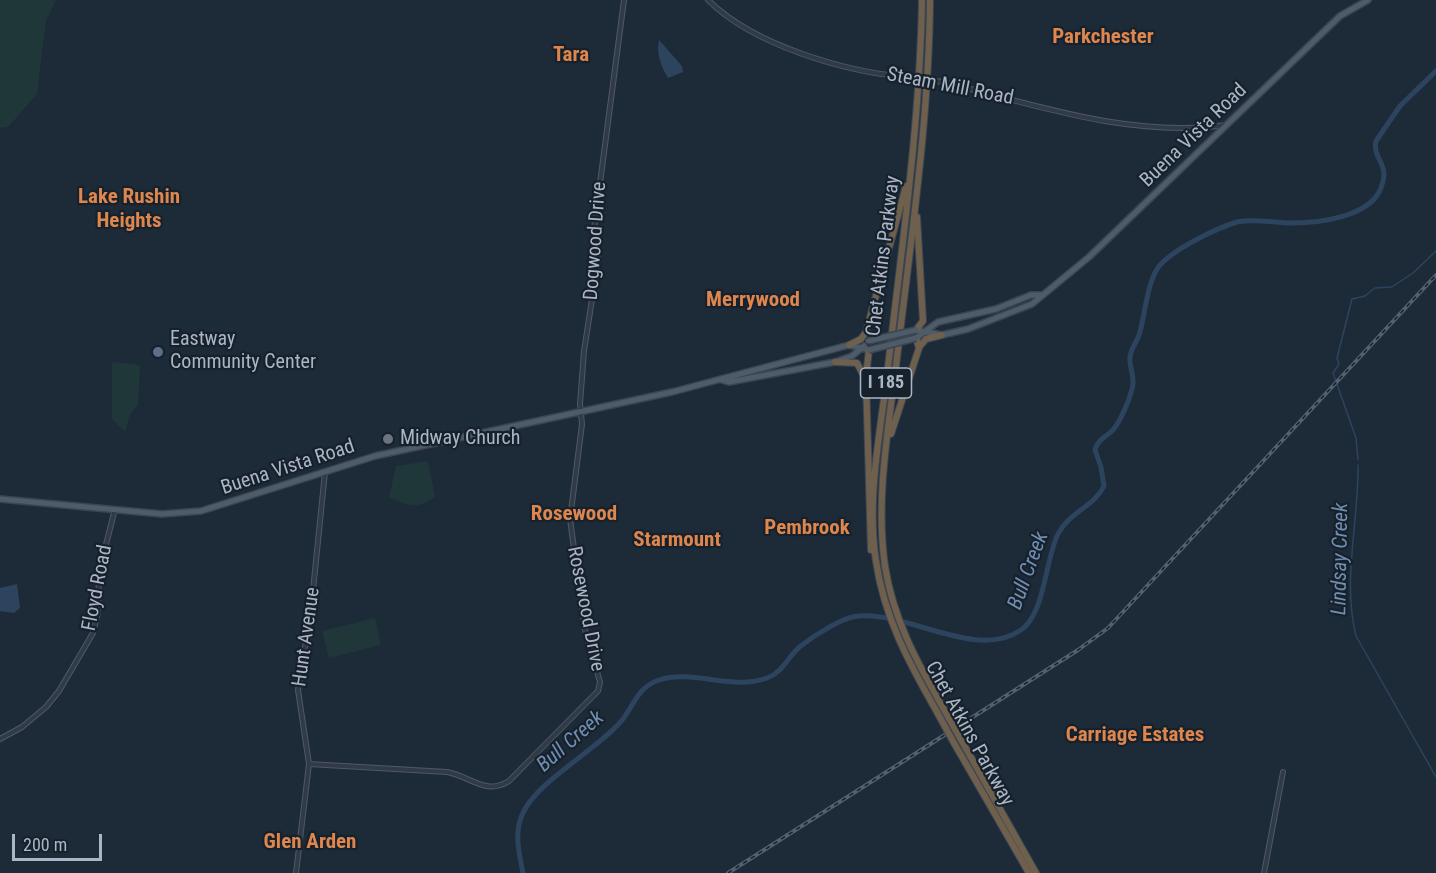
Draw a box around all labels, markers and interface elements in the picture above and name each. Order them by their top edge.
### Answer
district label: Parkchester [1052,25,1154,51]
district label: Tara [553,43,589,69]
street label: Steam Mill Road [885,63,1015,111]
street label: Buena Vista Road [1136,79,1252,193]
street label: Chet Atkins Parkway [862,174,906,338]
street label: Dogwood Drive [580,181,612,301]
district label: Lake Rushin Heights [78,185,180,235]
district label: Merrywood [706,288,800,314]
place label: Eastway Community Center [170,328,316,375]
marker: Eastway Community Center [151,345,165,359]
road number: I 185 [860,368,912,398]
place label: Midway Church [400,427,520,451]
marker: Midway Church [381,432,395,446]
street label: Buena Vista Road [218,435,358,501]
district label: Rosewood [531,502,617,528]
water label: Lindsay Creek [1327,503,1355,615]
district label: Pembrook [764,516,850,542]
district label: Starmount [633,528,721,554]
water label: Bull Creek [1003,529,1055,613]
street label: Floyd Road [78,543,118,633]
street label: Rosewood Drive [561,545,609,673]
street label: Hunt Avenue [288,586,326,688]
street label: Chet Atkins Parkway [919,658,1019,810]
water label: Bull Creek [532,706,610,778]
district label: Carriage Estates [1066,723,1204,749]
scale bar [15,822,105,860]
district label: Glen Arden [264,830,356,856]
text: 200 m [23,834,67,855]

